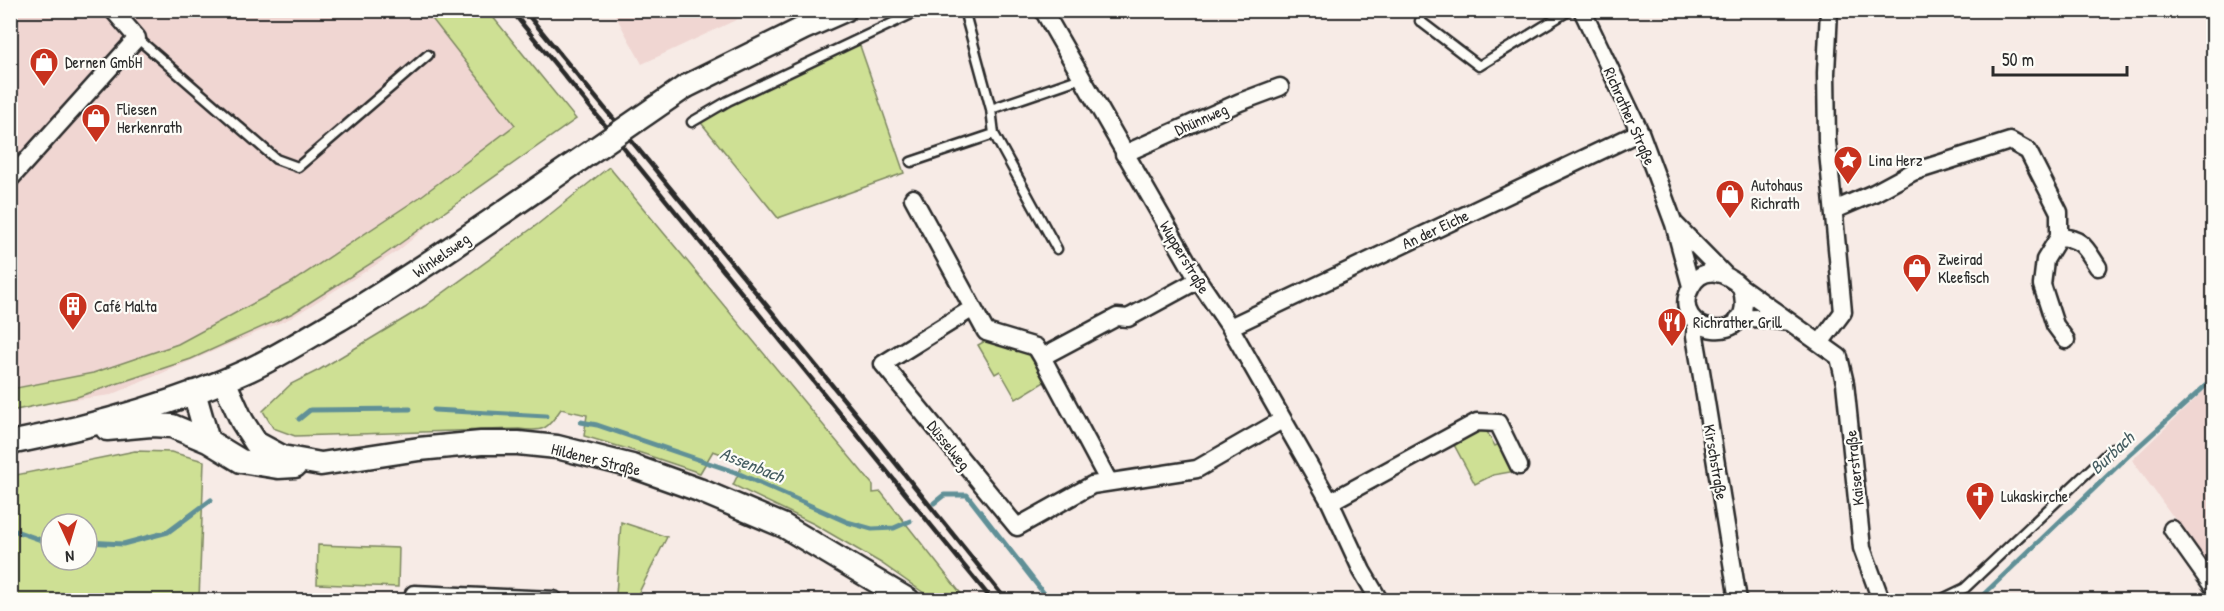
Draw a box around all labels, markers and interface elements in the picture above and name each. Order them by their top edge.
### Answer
scale bar [1993,39,2126,77]
shop icon: Dernen GmbH [28,46,60,88]
text: 50 m [2002,47,2034,72]
place label: Dernen GmbH [65,51,142,73]
street label: Richrather Straße [1599,64,1662,169]
place label: Fliesen Herkenrath [116,98,182,138]
street label: Dhünnweg [1171,98,1231,140]
shop icon: Fliesen Herkenrath [80,102,112,144]
place icon: Lina Herz [1832,144,1864,186]
place label: Lina Herz [1869,149,1923,171]
place label: Autohaus Richrath [1751,174,1803,214]
shop icon: Autohaus Richrath [1714,178,1746,220]
street label: An der Eiche [1398,204,1472,254]
street label: Wupperstraße [1155,216,1216,298]
street label: Winkelsweg [408,227,474,283]
place label: Zweirad Kleefisch [1938,248,1989,288]
shop icon: Zweirad Kleefisch [1901,252,1933,294]
building icon: Café Malta [57,290,89,332]
place label: Café Malta [94,295,157,317]
restaurant icon: Richrather Grill [1656,306,1688,348]
place label: Richrather Grill [1693,311,1782,333]
street label: Düsselweg [922,416,976,474]
street label: Kirschstraße [1699,423,1734,502]
water label: Burbach [2084,425,2140,480]
street label: Kaiserstraße [1839,429,1869,507]
street label: Hildener Straße [549,437,644,481]
water label: Assenbach [716,440,789,489]
church icon: Lukaskirche [1964,480,1996,522]
place label: Lukaskirche [2001,485,2069,507]
north arrow [39,512,99,572]
text: N [65,546,75,568]

